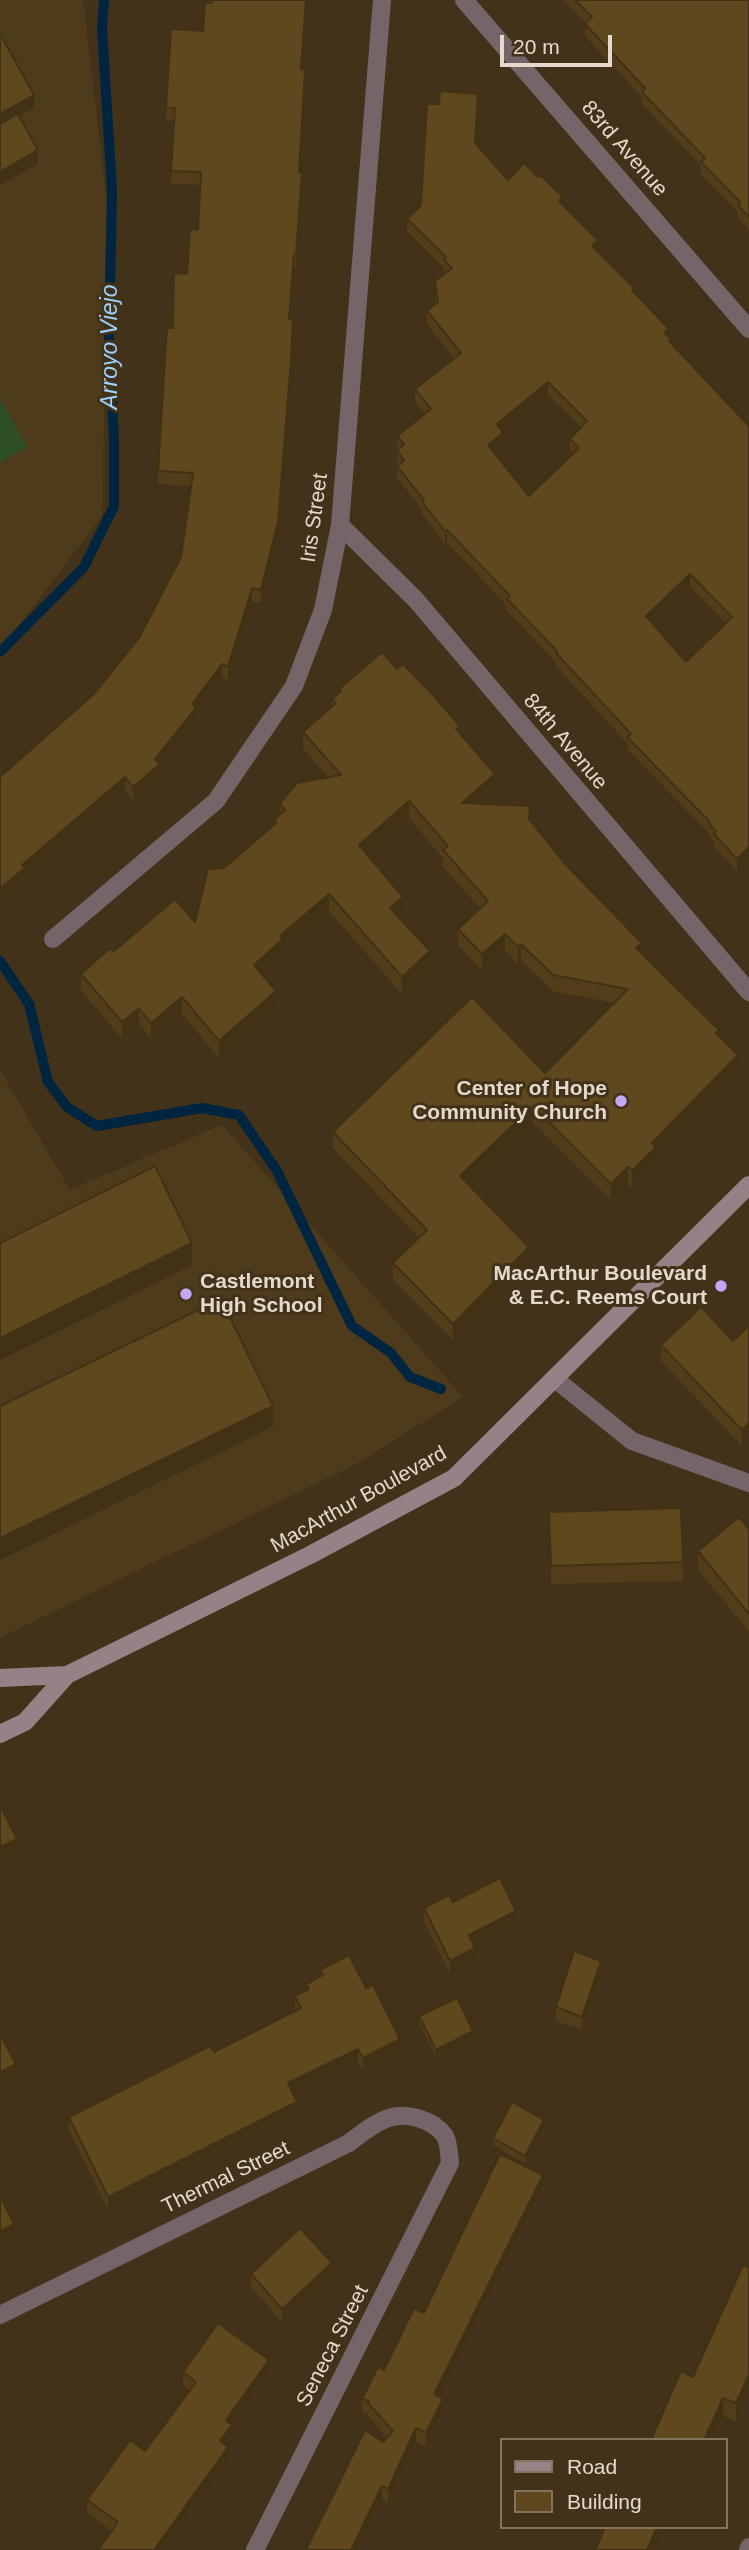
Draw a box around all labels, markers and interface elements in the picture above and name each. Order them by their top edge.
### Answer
scale bar [504,21,616,65]
text: 20 m [513,35,560,58]
street label: 83rd Avenue [576,96,672,202]
water label: Arroyo Viejo [97,285,125,409]
street label: Iris Street [296,472,334,564]
street label: 84th Avenue [518,689,612,795]
place label: Center of Hope Community Church [412,1076,607,1126]
marker: Center of Hope Community Church [613,1093,629,1109]
place label: MacArthur Boulevard & E.C. Reems Court [493,1261,707,1311]
place label: Castlemont High School [200,1269,322,1319]
marker: MacArthur Boulevard & E.C. Reems Court [713,1278,729,1294]
marker: Castlemont High School [178,1286,194,1302]
street label: MacArthur Boulevard [267,1441,451,1559]
street label: Thermal Street [158,2136,294,2220]
street label: Seneca Street [292,2281,374,2411]
legend [500,2438,728,2529]
text: Road [567,2455,617,2478]
text: Building [567,2490,642,2513]

